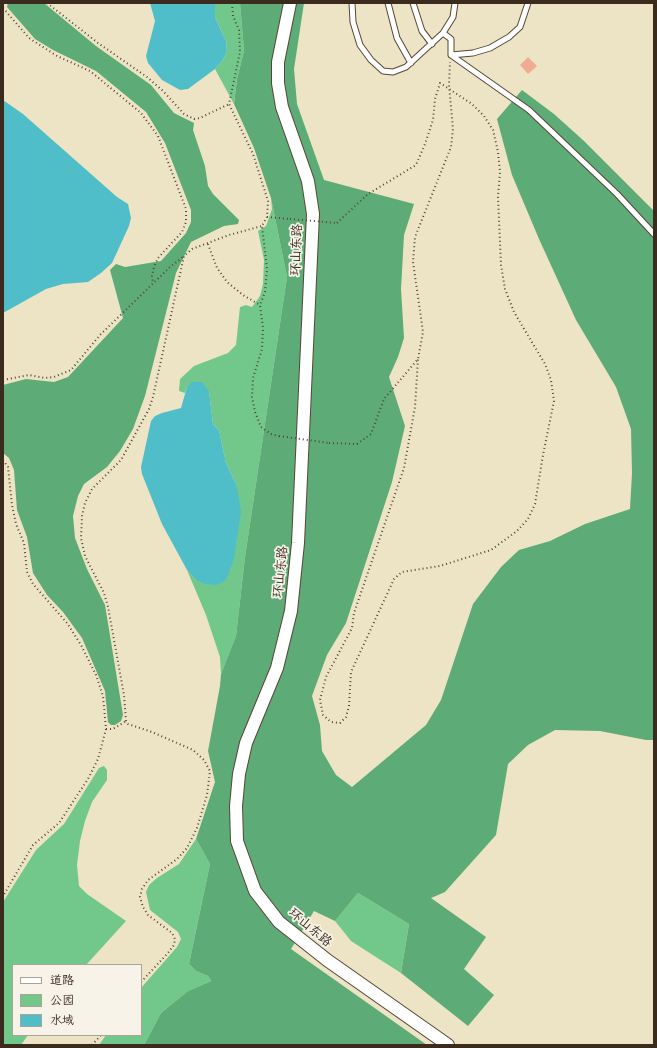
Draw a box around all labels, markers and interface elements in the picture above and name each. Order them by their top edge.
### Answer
street label: 环山东路 [288,224,306,276]
street label: 环山东路 [271,545,291,599]
street label: 环山东路 [285,905,335,951]
legend [12,964,142,1036]
text: 道路 [50,973,74,988]
text: 公园 [50,993,74,1008]
text: 水域 [50,1013,74,1028]

